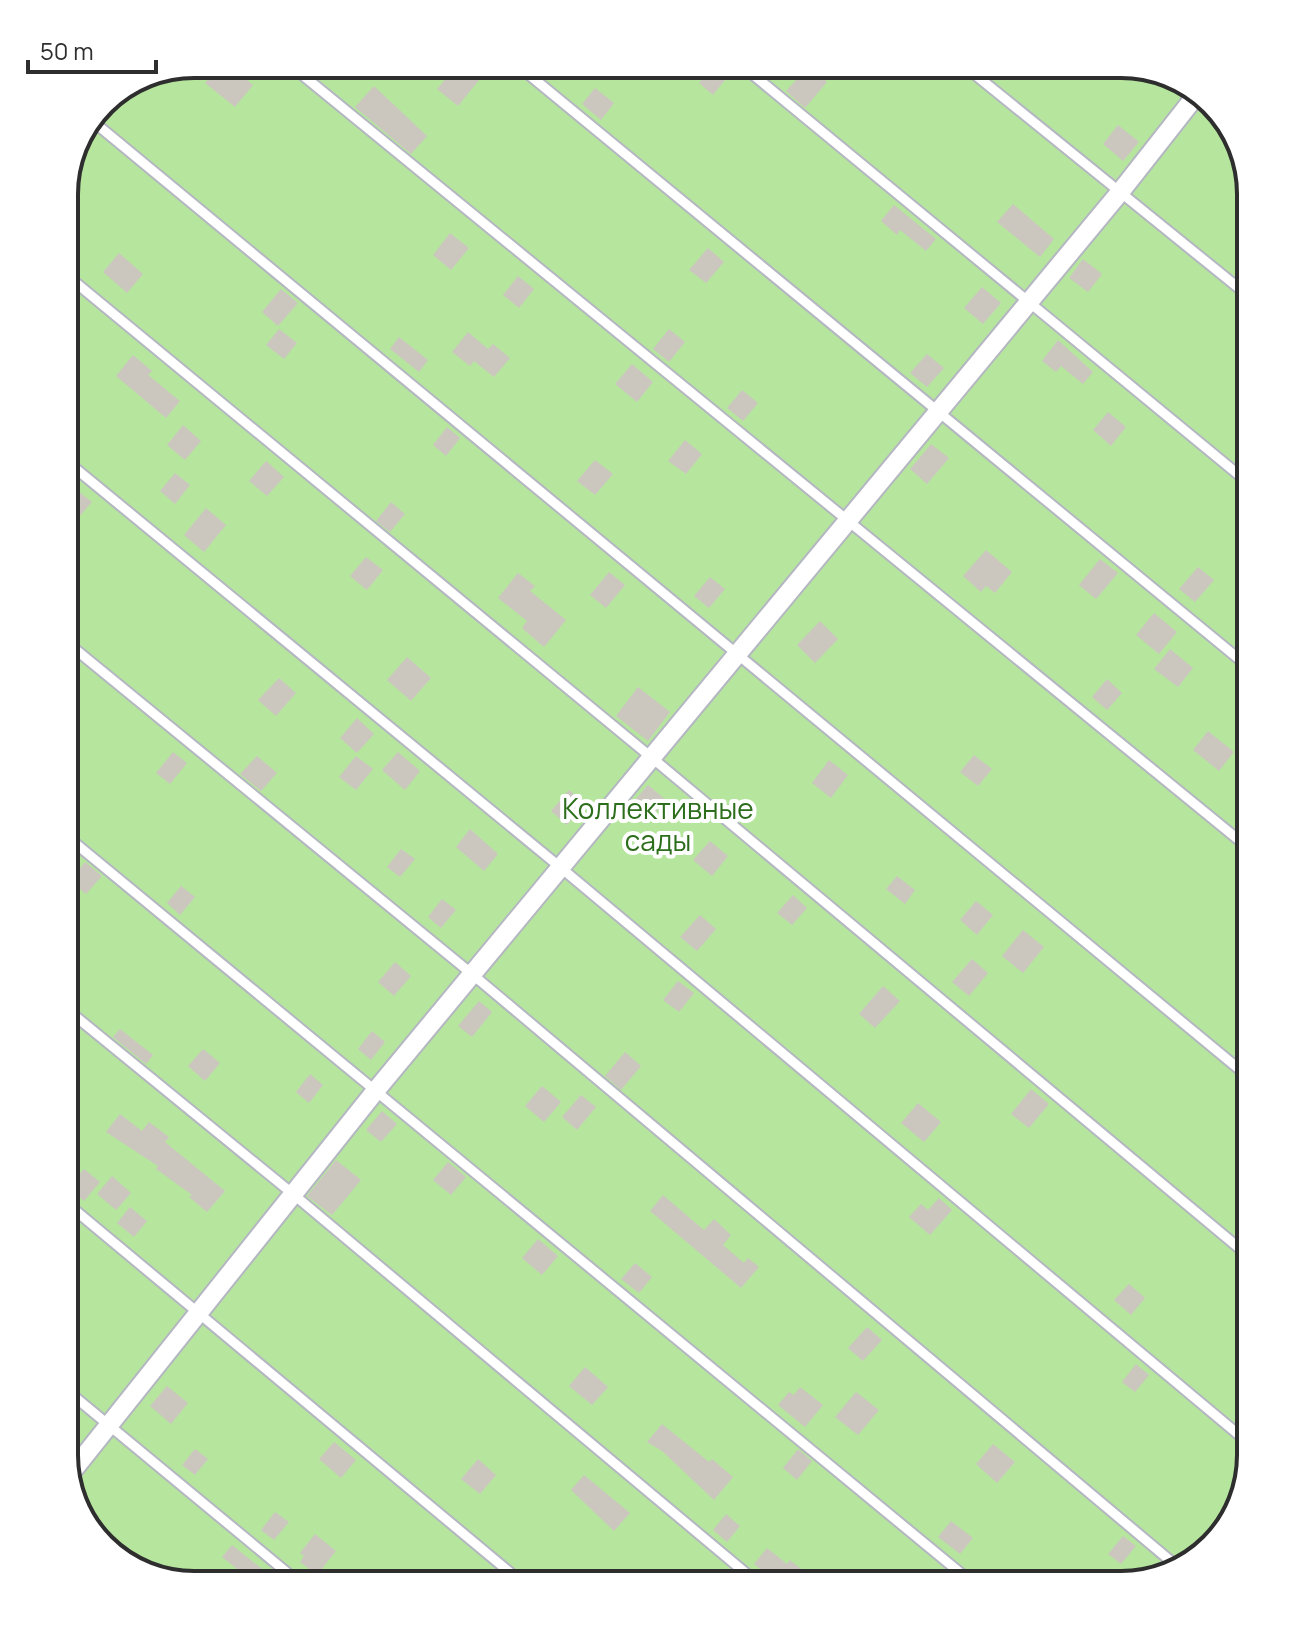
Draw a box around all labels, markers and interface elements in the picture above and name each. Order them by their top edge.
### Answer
scale bar [28,24,156,74]
text: 50 m [40,34,94,67]
park label: Коллективные сады [562,789,754,859]

